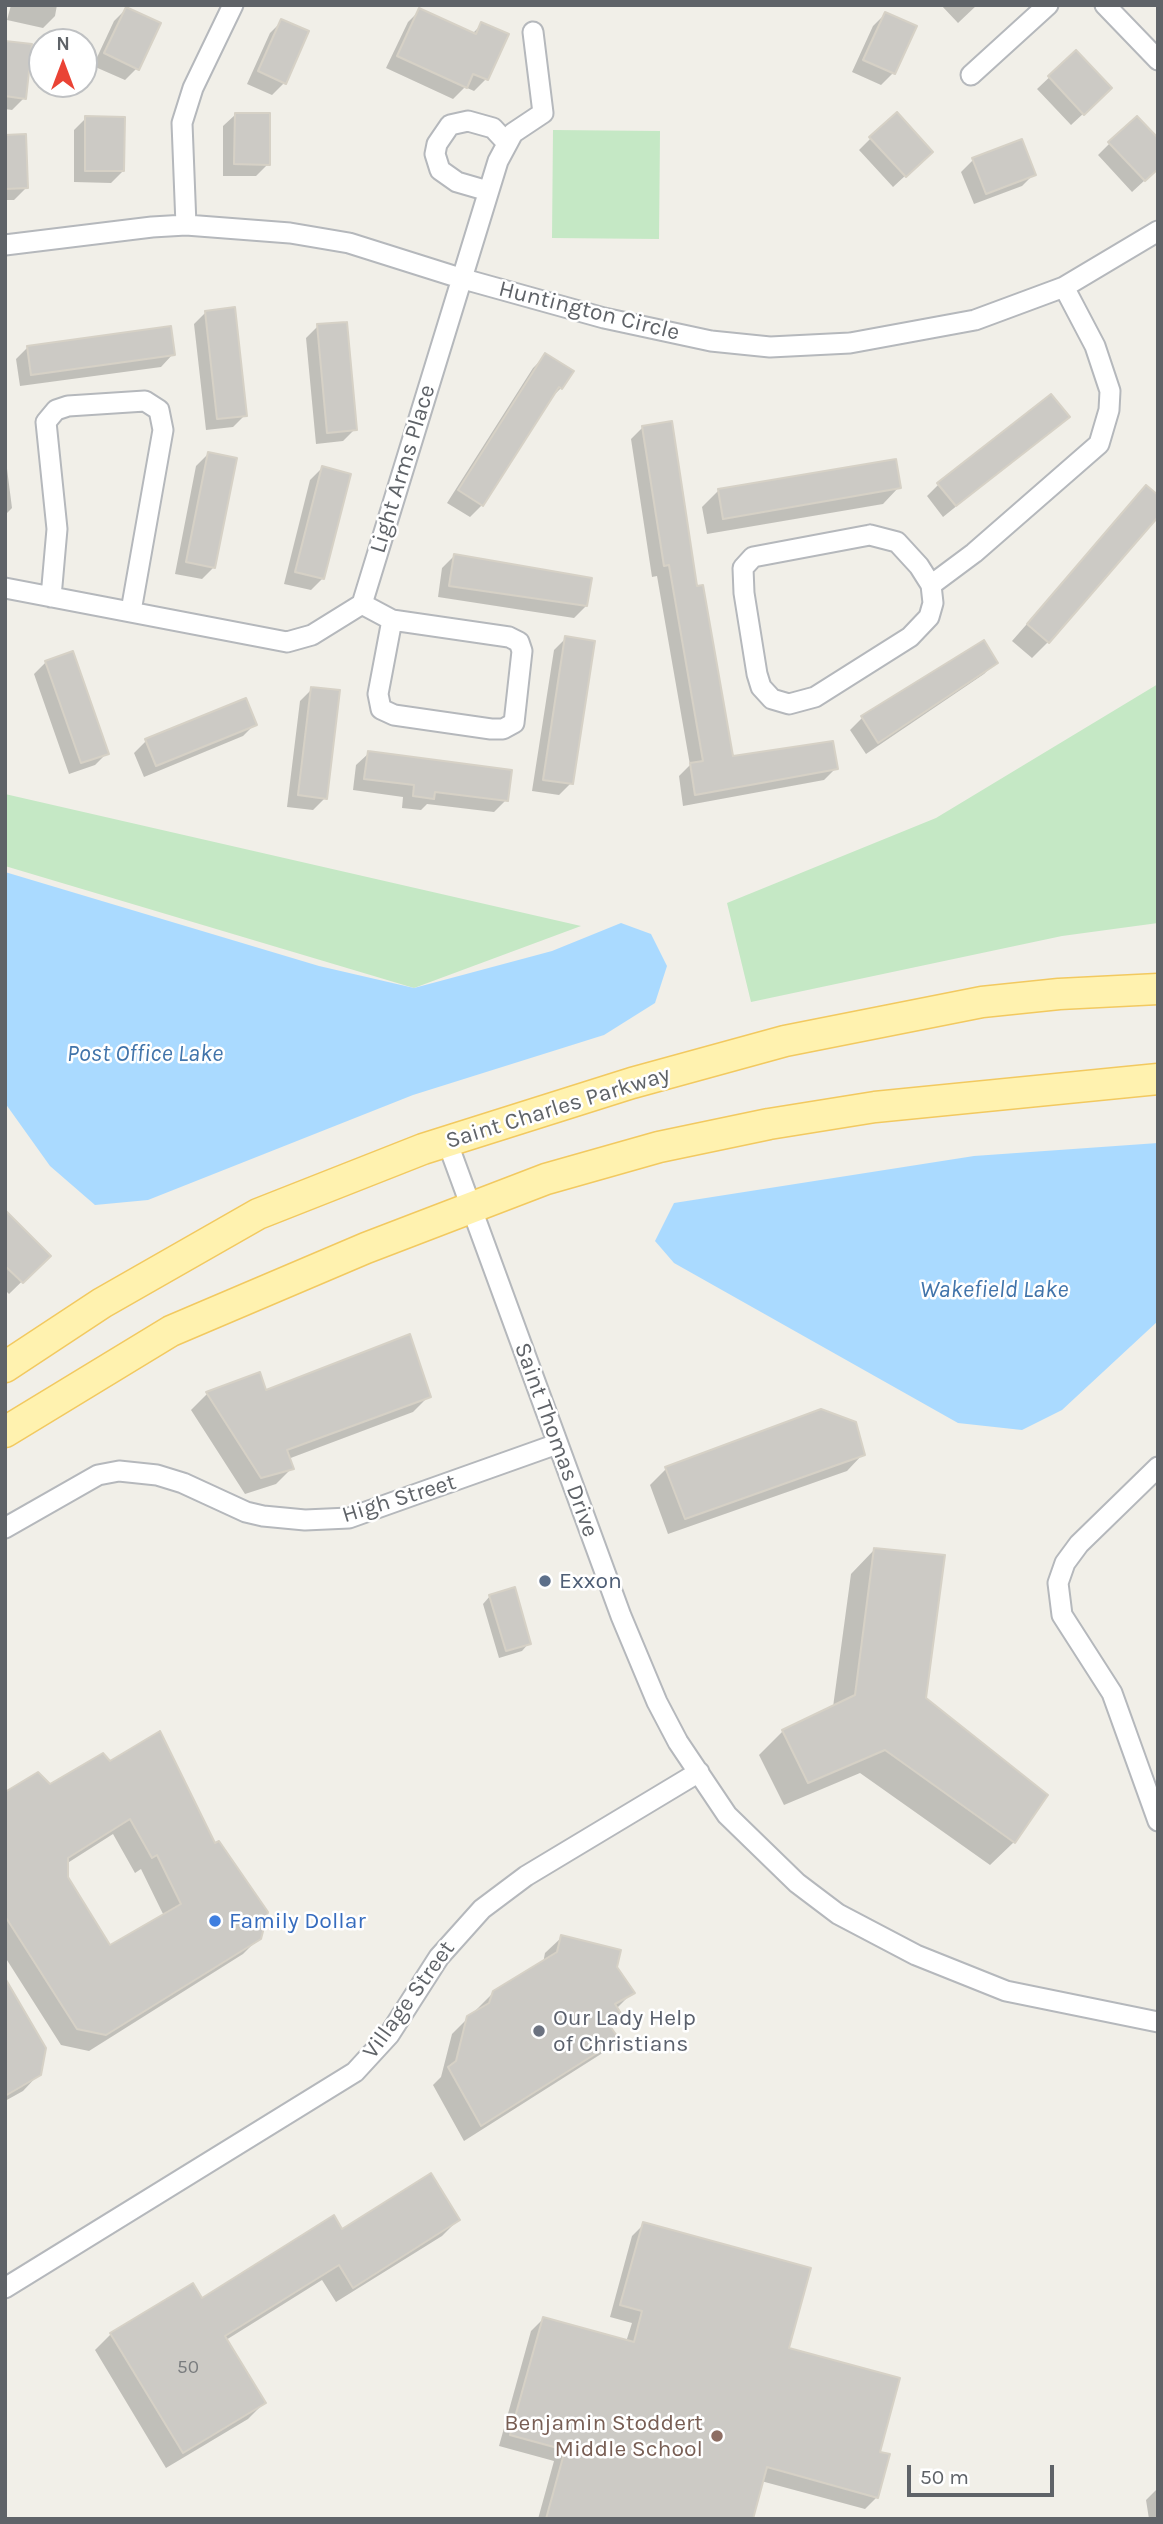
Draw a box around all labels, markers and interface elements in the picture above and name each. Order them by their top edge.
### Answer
north arrow [28,28,98,98]
text: N [56,33,70,55]
street label: Huntington Circle [496,275,682,347]
street label: Light Arms Place [364,381,442,557]
water label: Post Office Lake [67,1040,223,1068]
street label: Saint Charles Parkway [443,1061,673,1155]
water label: Wakefield Lake [920,1276,1068,1304]
street label: Saint Thomas Drive [508,1339,604,1541]
street label: High Street [339,1469,459,1529]
place label: Exxon [559,1567,622,1595]
marker: Exxon [537,1573,553,1589]
place label: Family Dollar [229,1907,366,1935]
marker: Family Dollar [207,1913,223,1929]
street label: Village Street [357,1936,461,2064]
place label: Our Lady Help of Christians [553,2004,696,2058]
marker: Our Lady Help of Christians [531,2023,547,2039]
house number: 50 [177,2357,199,2379]
place label: Benjamin Stoddert Middle School [504,2409,703,2463]
marker: Benjamin Stoddert Middle School [709,2428,725,2444]
scale bar [911,2450,1058,2494]
text: 50 m [920,2465,969,2489]

